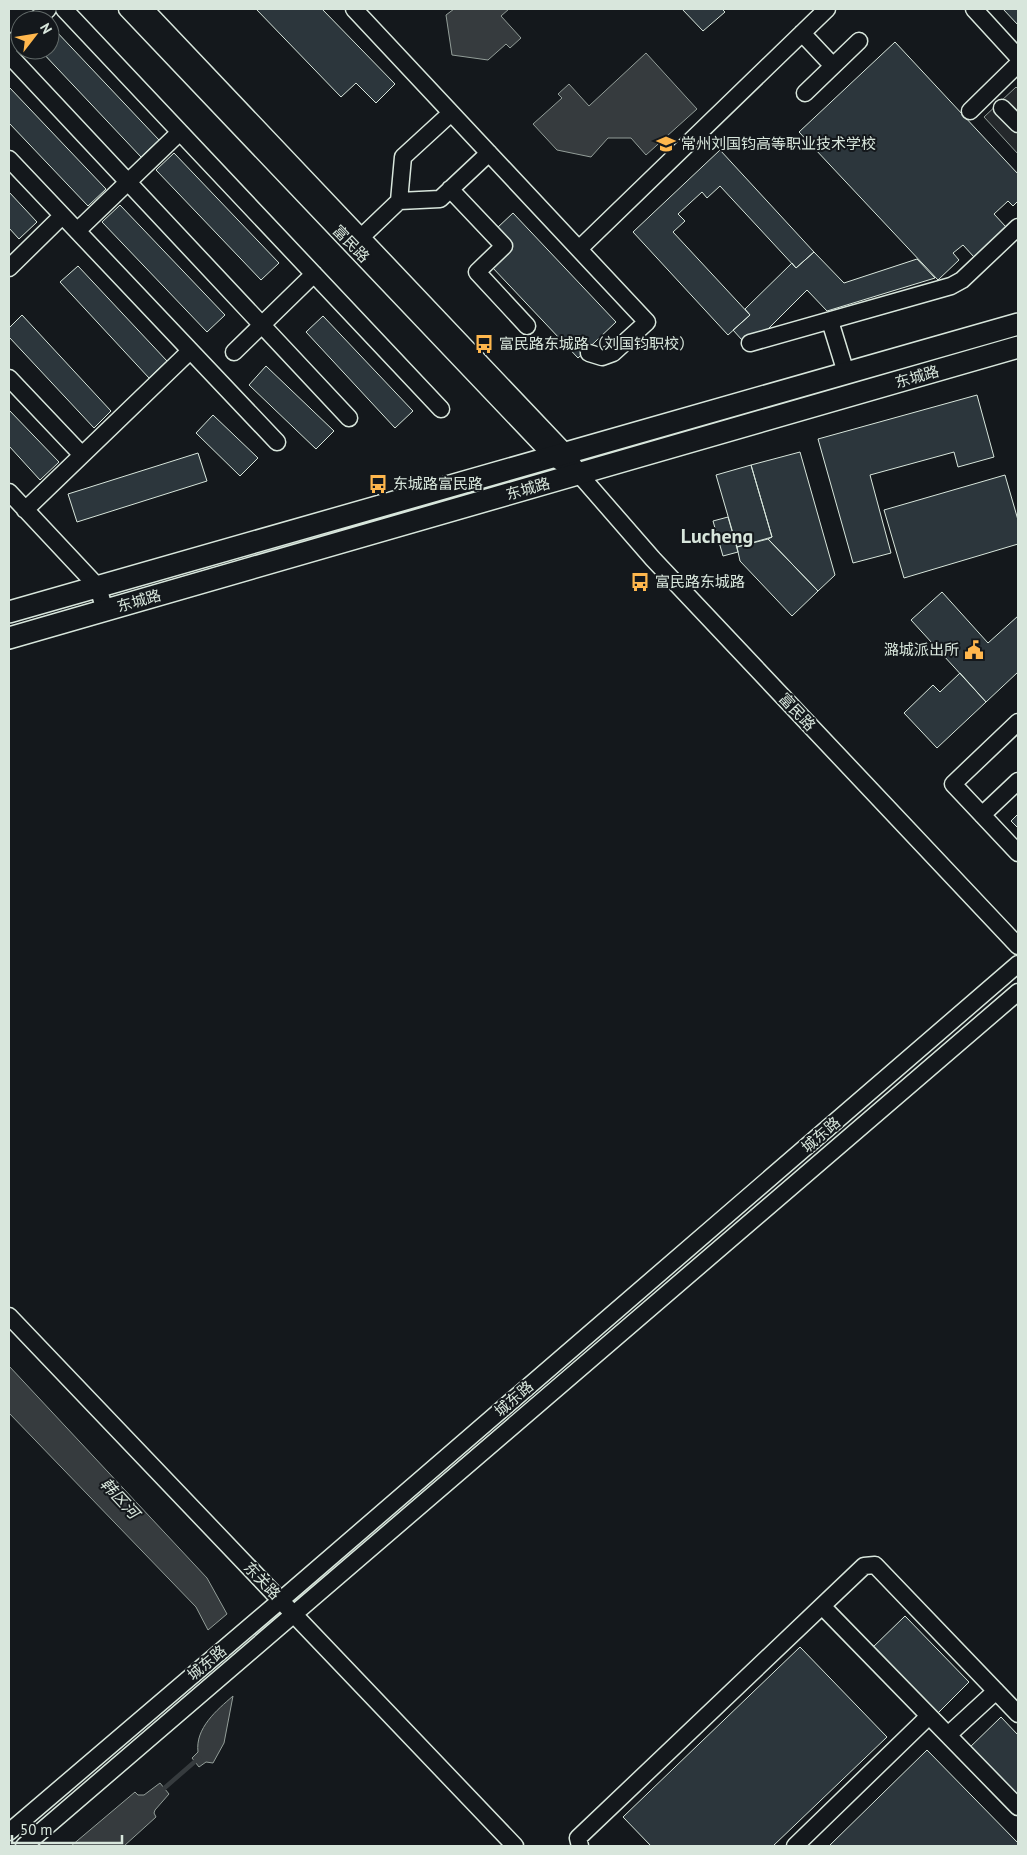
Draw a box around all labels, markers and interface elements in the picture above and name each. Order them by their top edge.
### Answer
north arrow [10,10,60,60]
text: N [36,20,56,37]
school or university icon: 常州刘国钧高等职业技术学校 [655,133,677,155]
place label: 常州刘国钧高等职业技术学校 [681,134,876,153]
street label: 富民路 [329,221,374,266]
bus stop icon: 富民路东城路（刘国钧职校） [473,333,495,355]
place label: 富民路东城路（刘国钧职校） [499,334,694,353]
street label: 东城路 [893,361,941,392]
bus stop icon: 东城路富民路 [367,473,389,495]
street label: 东城路 [504,473,552,504]
place label: 东城路富民路 [393,474,483,493]
district label: Lucheng [681,523,753,549]
bus stop icon: 富民路东城路 [629,571,651,593]
place label: 富民路东城路 [655,572,745,591]
street label: 东城路 [115,585,163,616]
public building icon: 潞城派出所 [963,639,985,661]
place label: 潞城派出所 [884,640,959,659]
street label: 富民路 [775,689,820,735]
street label: 城东路 [797,1113,844,1157]
street label: 城东路 [490,1377,537,1421]
water label: 韩区河 [96,1474,146,1525]
street label: 东关路 [240,1558,285,1603]
street label: 城东路 [183,1641,230,1684]
scale bar [12,1812,122,1844]
text: 50 m [20,1820,53,1839]

